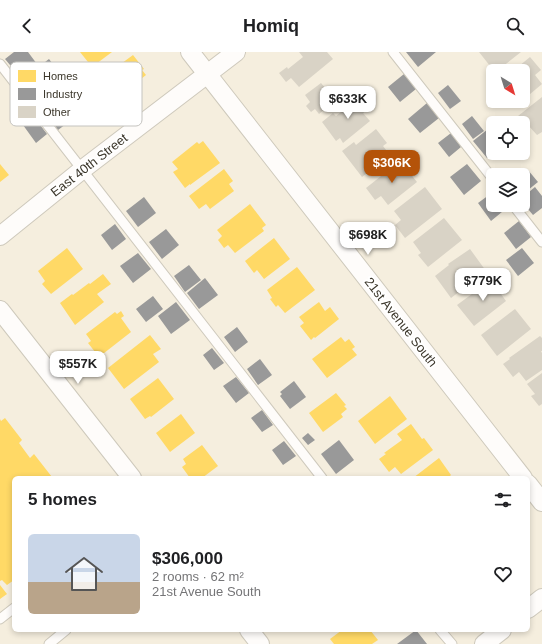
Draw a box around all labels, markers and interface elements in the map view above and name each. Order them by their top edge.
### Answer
icon: back [16,15,38,37]
icon: search [504,15,526,37]
text: Homiq [243,16,299,36]
legend [10,62,142,126]
north arrow [486,64,530,108]
map controls [486,64,530,212]
text: Homes [43,70,78,82]
pin: $633K [320,86,376,120]
text: Industry [43,88,83,100]
text: $633K [329,91,367,106]
text: Other [43,106,71,118]
button: locate [486,116,530,160]
street label: East 40th Street [48,130,131,200]
pin: $306K [364,150,420,184]
text: $306K [373,155,411,170]
button: layers [486,168,530,212]
pin: $698K [340,222,396,256]
text: $698K [349,227,387,242]
pin: $779K [455,268,511,302]
text: $779K [464,273,502,288]
street label: 21st Avenue South [362,274,440,370]
pin: $557K [50,351,106,385]
text: $557K [59,356,97,371]
icon: filters [492,489,514,511]
text: 5 homes [28,490,97,509]
text: $306,000 [152,549,223,568]
icon: home [60,550,108,598]
icon: heart [492,563,514,585]
text: 2 rooms · 62 m² [152,569,244,584]
text: 21st Avenue South [152,584,261,599]

